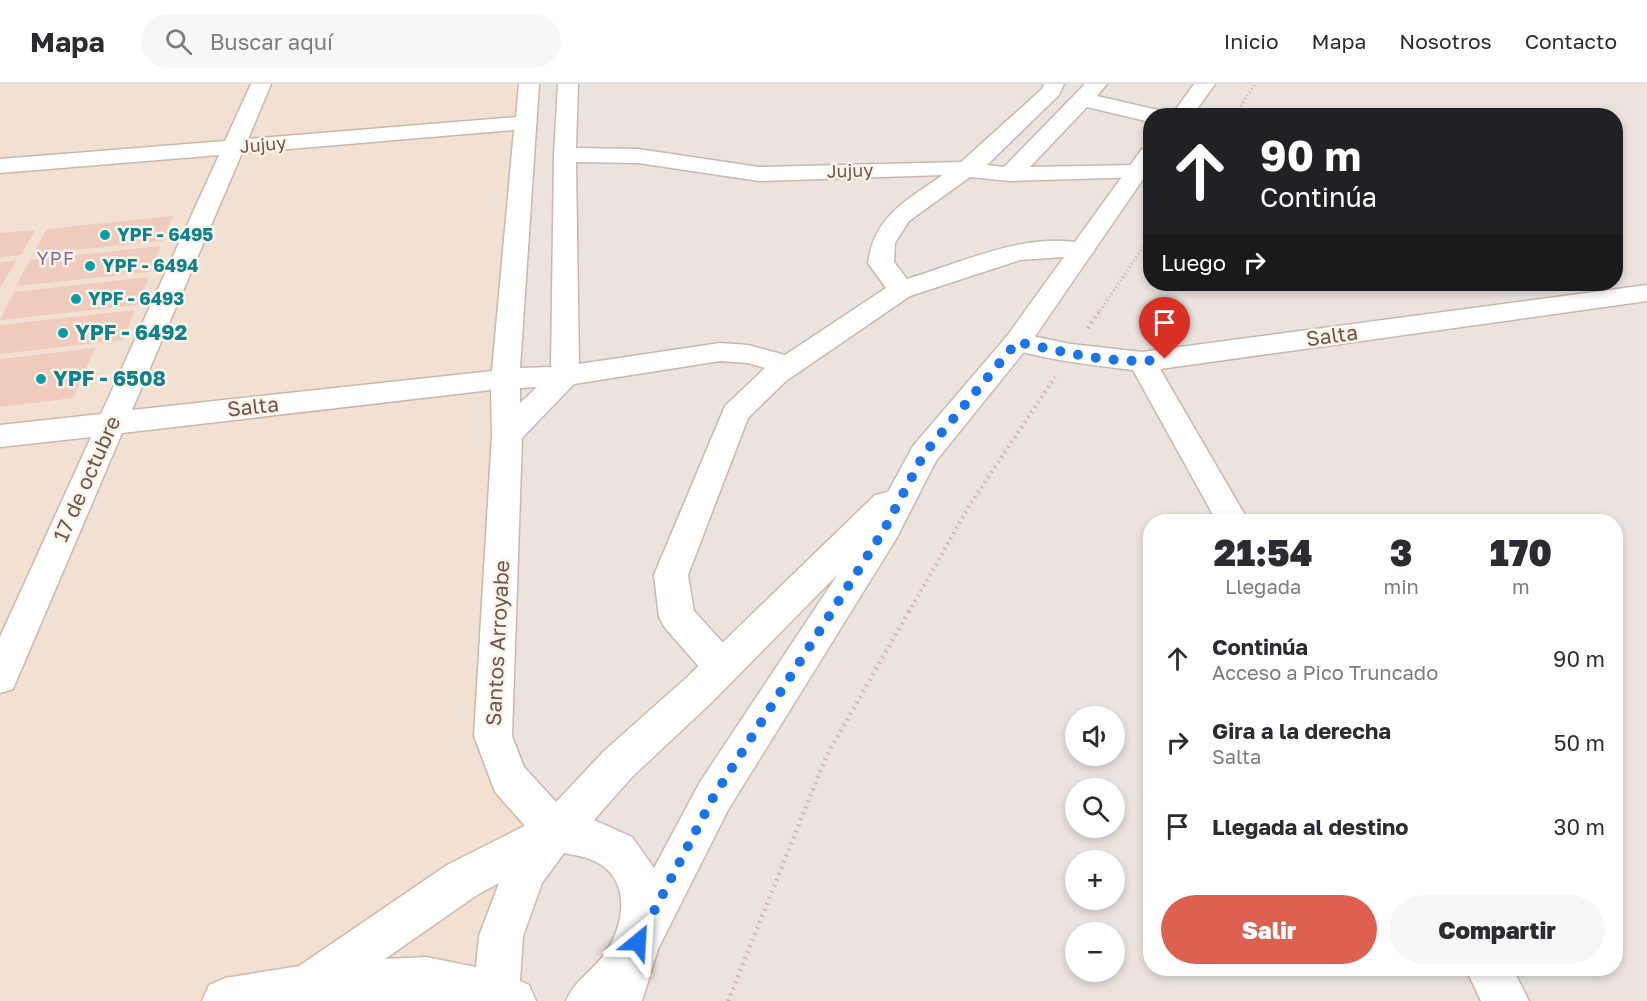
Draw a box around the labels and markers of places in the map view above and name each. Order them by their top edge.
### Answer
place label: YPF - 6495 [117,223,213,245]
marker: YPF - 6495 [98,228,112,242]
place label: YPF - 6494 [102,254,199,276]
marker: YPF - 6494 [83,259,97,273]
place label: YPF - 6493 [88,287,184,309]
marker: YPF - 6493 [69,292,83,306]
pin [1139,297,1190,359]
place label: YPF - 6492 [75,319,188,345]
marker: YPF - 6492 [56,326,70,340]
place label: YPF - 6508 [53,365,166,391]
marker: YPF - 6508 [34,372,48,386]

